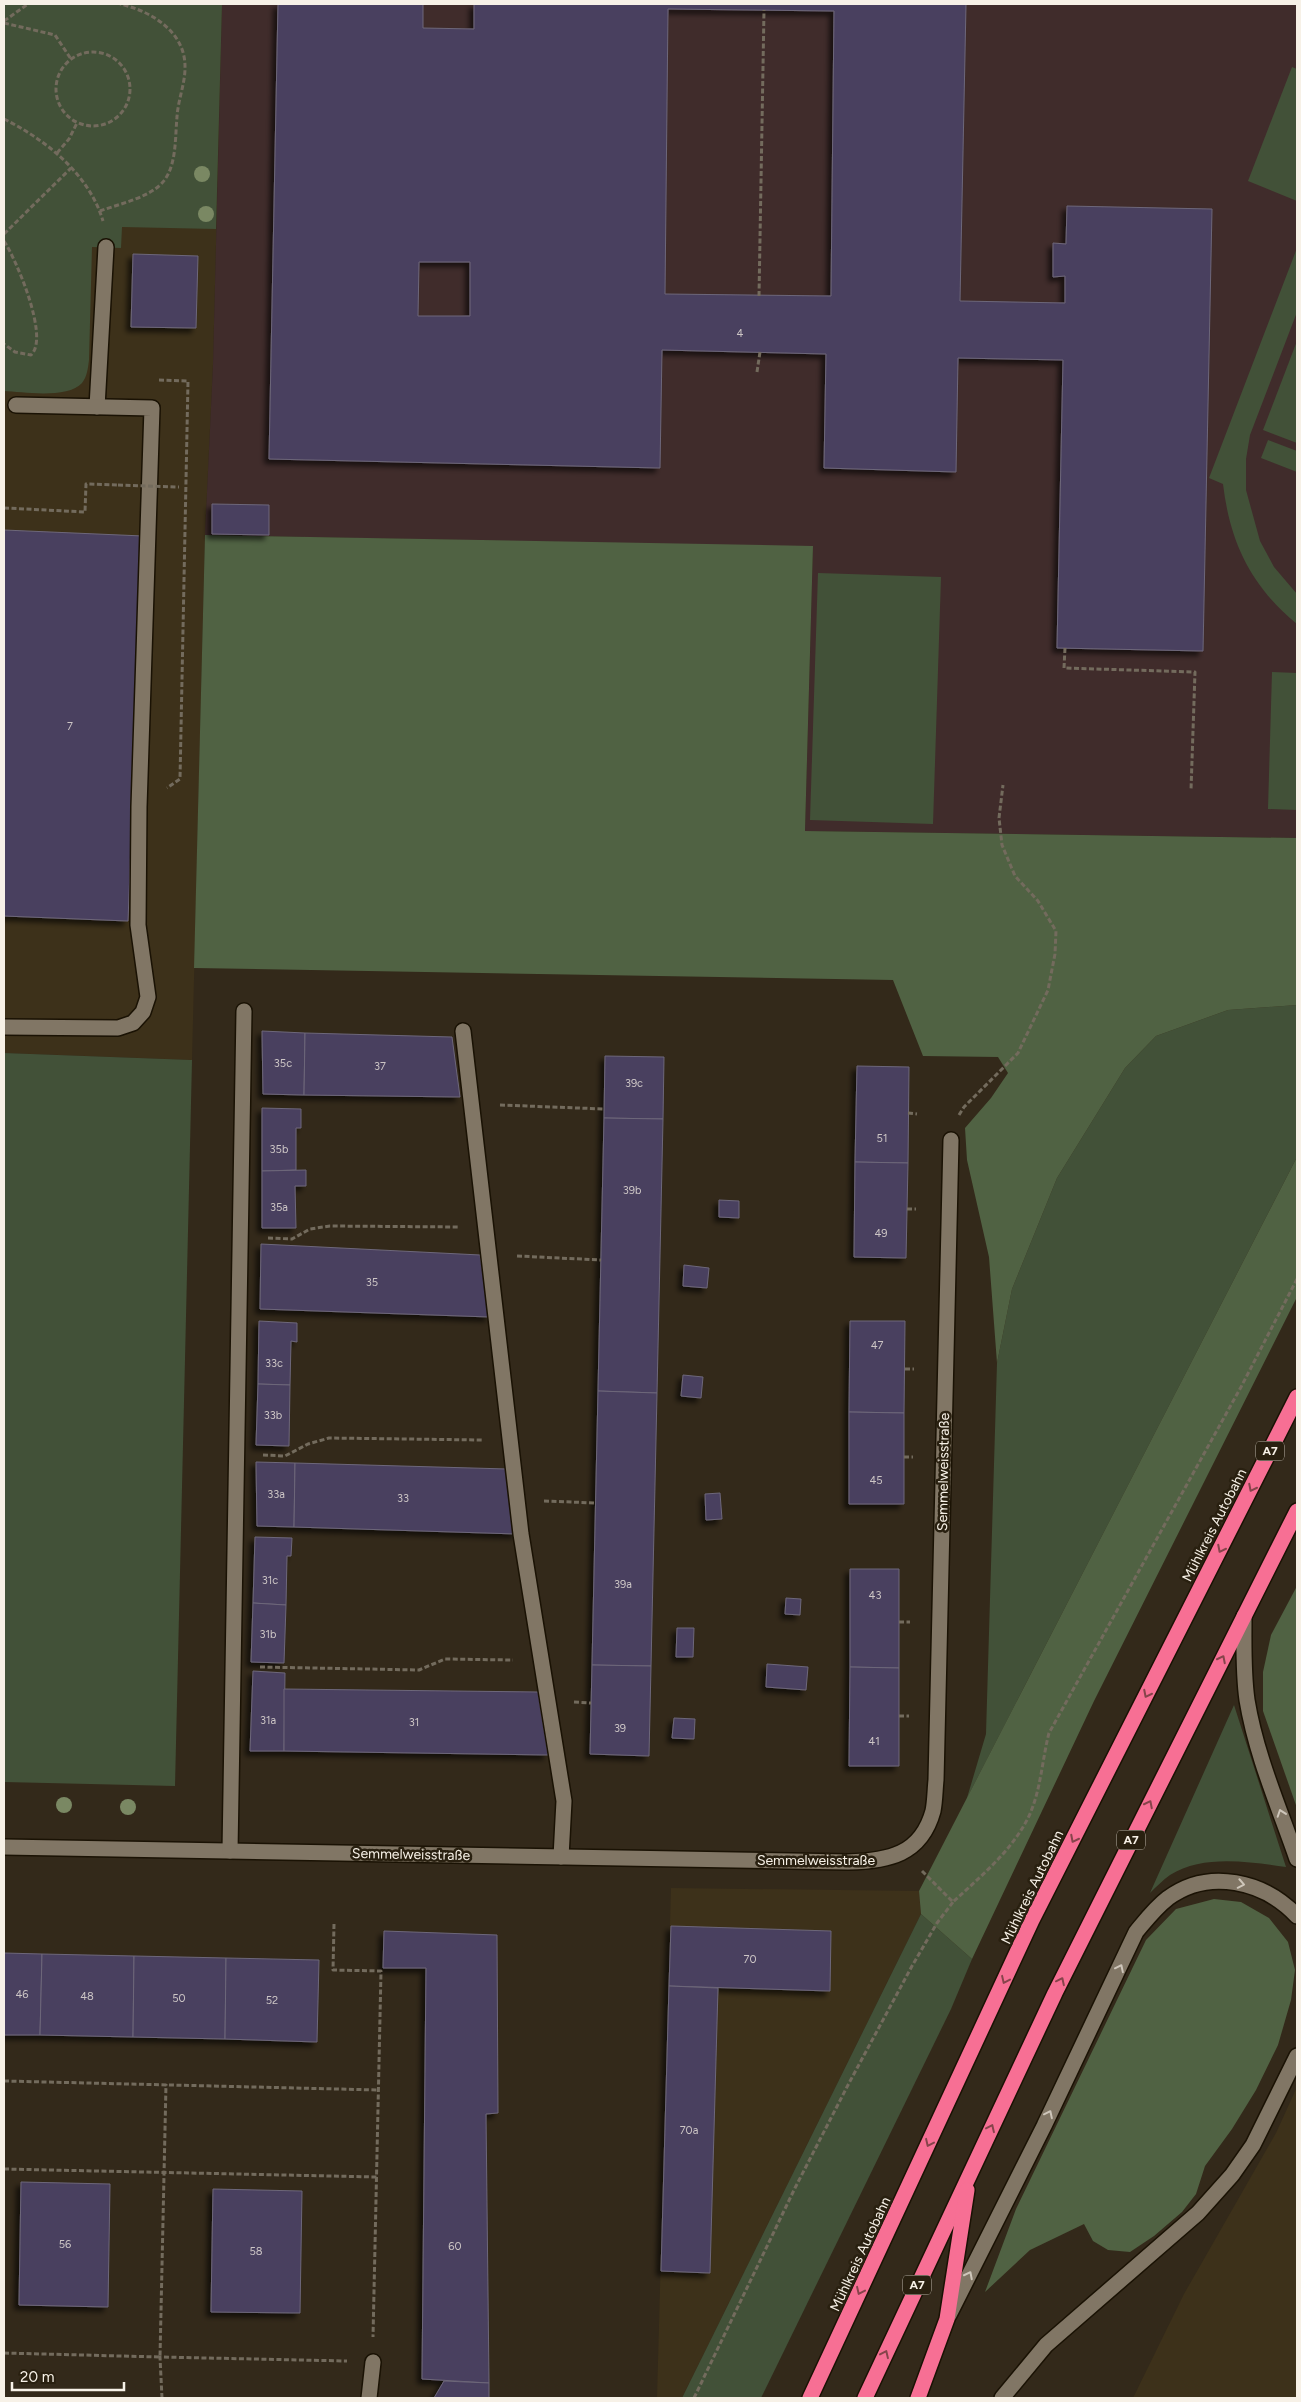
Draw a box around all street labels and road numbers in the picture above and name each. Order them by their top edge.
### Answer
street label: Semmelweisstraße [934,1412,953,1531]
road number: A7 [1256,1442,1284,1460]
street label: Mühlkreis Autobahn [1179,1466,1250,1585]
street label: Mühlkreis Autobahn [998,1827,1067,1947]
road number: A7 [1117,1830,1145,1850]
street label: Semmelweisstraße [352,1845,471,1864]
street label: Semmelweisstraße [757,1852,875,1869]
street label: Mühlkreis Autobahn [826,2194,895,2314]
road number: A7 [903,2276,931,2294]

